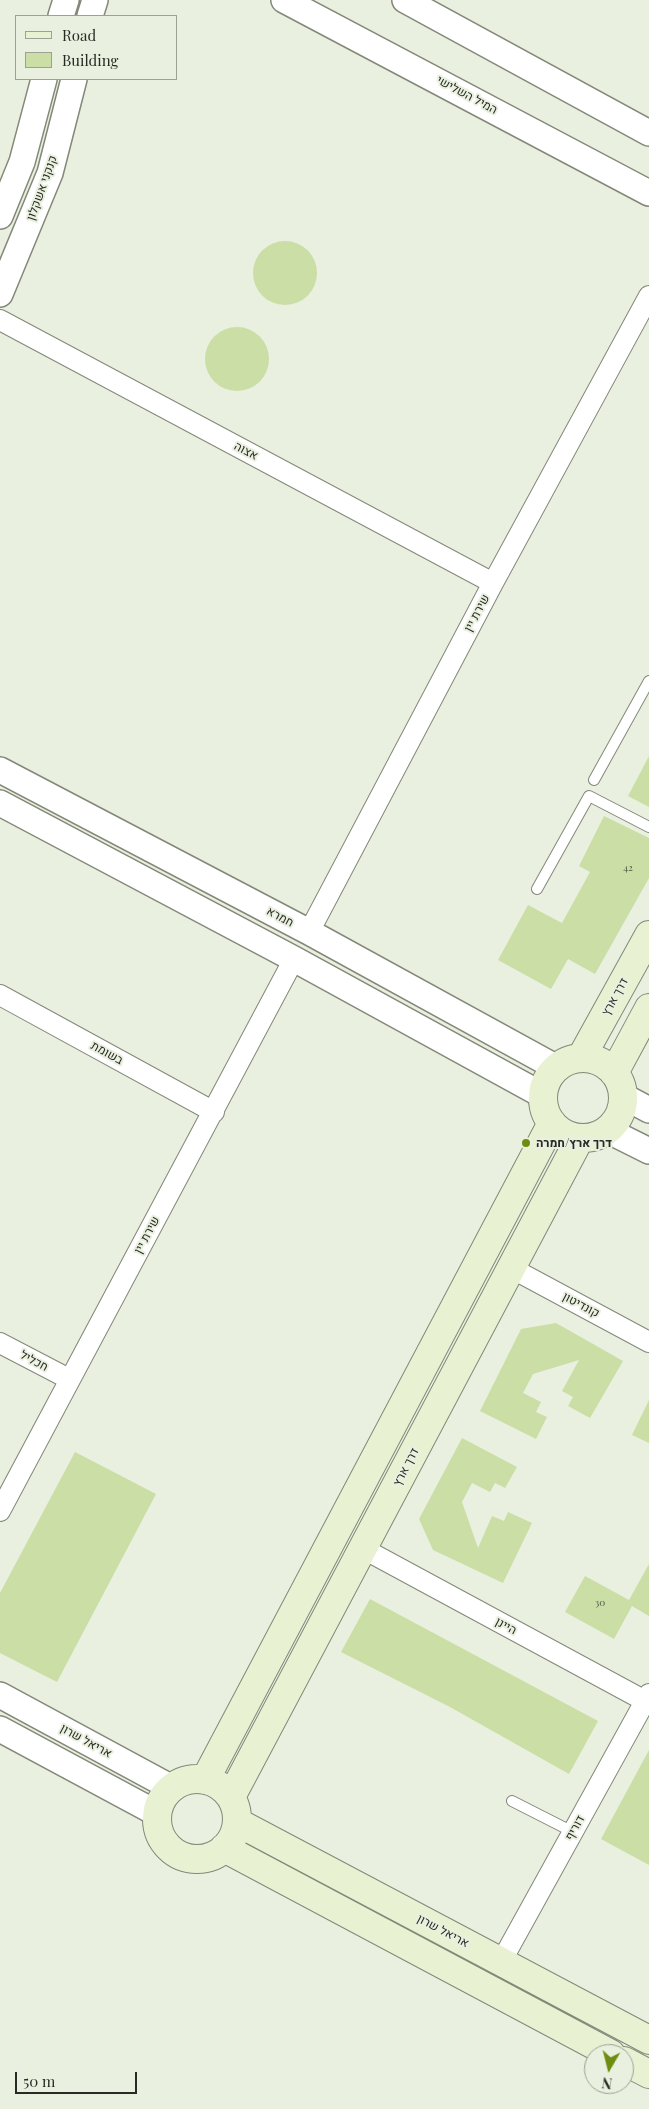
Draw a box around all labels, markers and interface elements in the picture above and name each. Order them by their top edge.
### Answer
legend [15,15,178,80]
text: Road [62,25,96,45]
text: Building [62,50,118,70]
street label: המיל השלישי [434,73,500,117]
street label: קנקני אשקלון [24,154,60,222]
street label: אצוה [232,439,260,463]
street label: שירת יין [461,592,493,634]
house number: 42 [623,862,633,874]
street label: חמרא [264,904,296,930]
street label: דרך ארץ [599,976,631,1018]
street label: בשומת [88,1038,126,1068]
place label: דרך ארץ/חמרה [536,1136,612,1150]
marker: דרך ארץ/חמרה [520,1137,532,1149]
street label: שירת יין [131,1214,163,1256]
street label: קונדיטון [560,1289,602,1321]
street label: חכליל [18,1348,50,1374]
street label: דרך ארץ [390,1445,422,1489]
house number: 30 [595,1597,605,1609]
street label: היינן [493,1614,519,1638]
street label: אריאל שרון [58,1721,114,1761]
street label: דוריף [562,1813,588,1843]
street label: אריאל שרון [415,1911,471,1951]
north arrow [584,2044,634,2094]
scale bar [18,2062,140,2094]
text: 50 m [23,2071,55,2091]
text: N [601,2073,613,2093]

